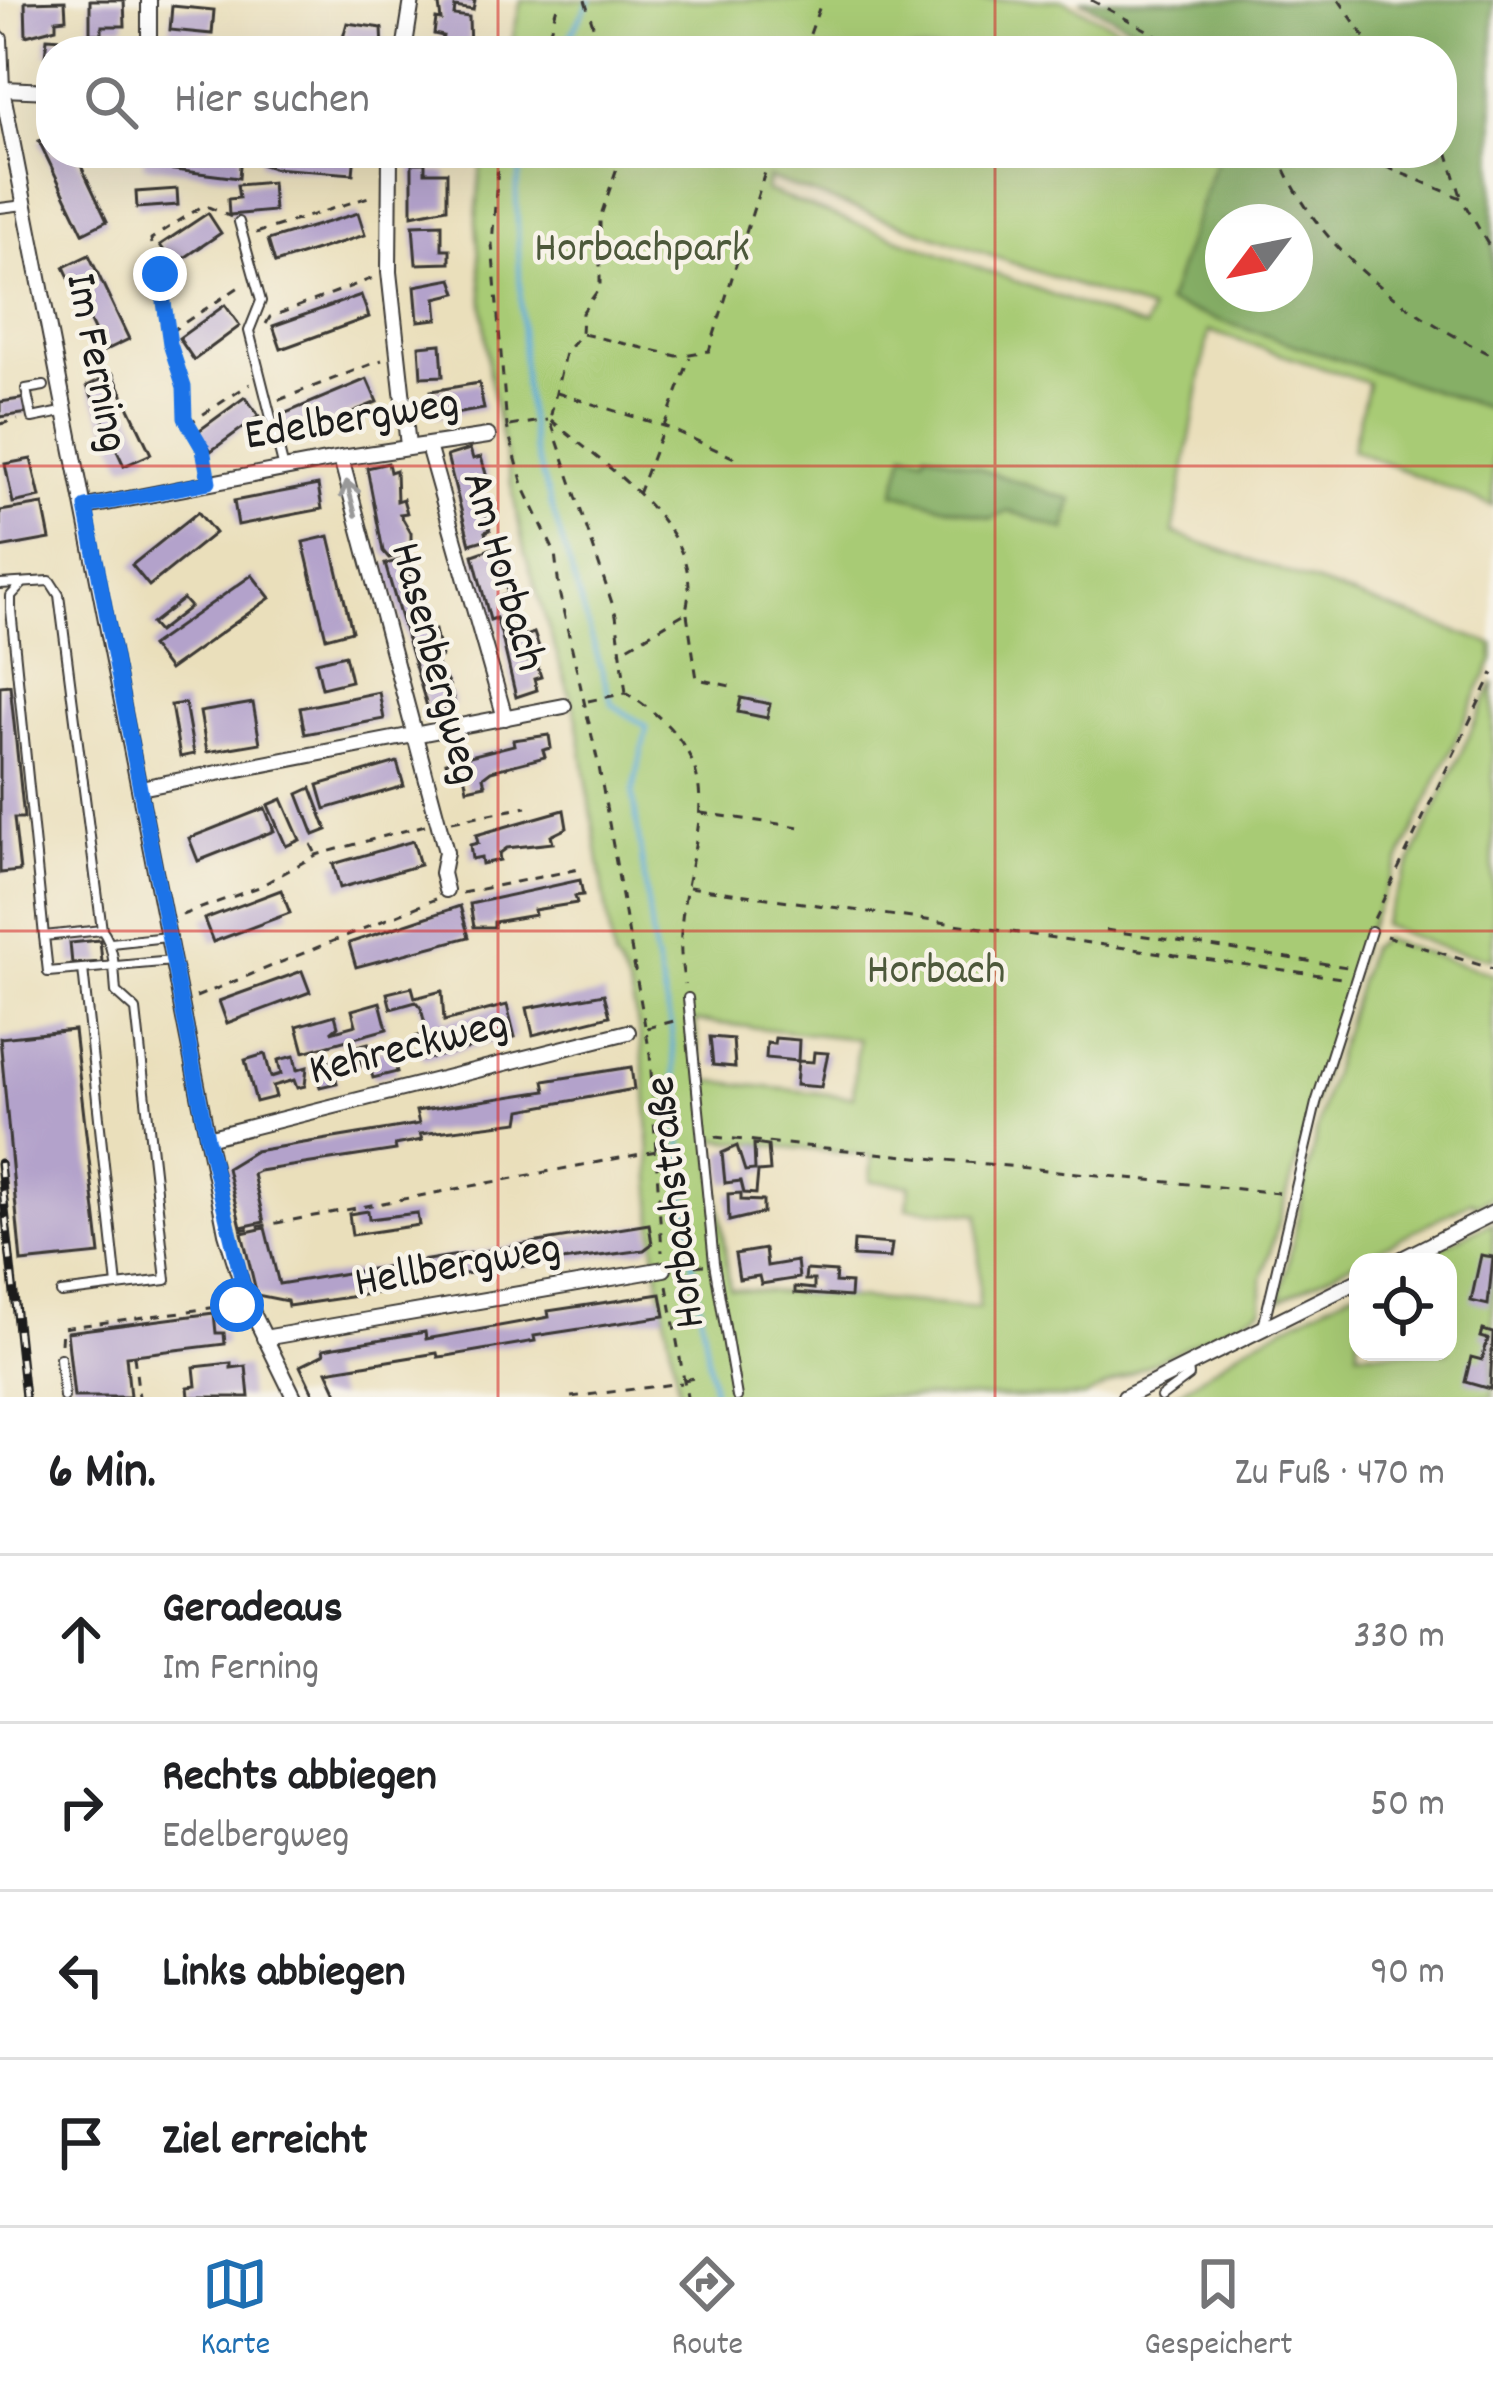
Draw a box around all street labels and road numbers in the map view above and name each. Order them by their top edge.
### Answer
street label: Im Ferning [45,268,143,458]
street label: Edelbergweg [240,373,464,471]
street label: Am Horbach [442,465,560,679]
street label: Hasenbergweg [370,536,496,792]
street label: Kehreckweg [303,994,515,1106]
street label: Horbachstraße [631,1072,725,1332]
street label: Hellbergweg [350,1218,566,1318]

